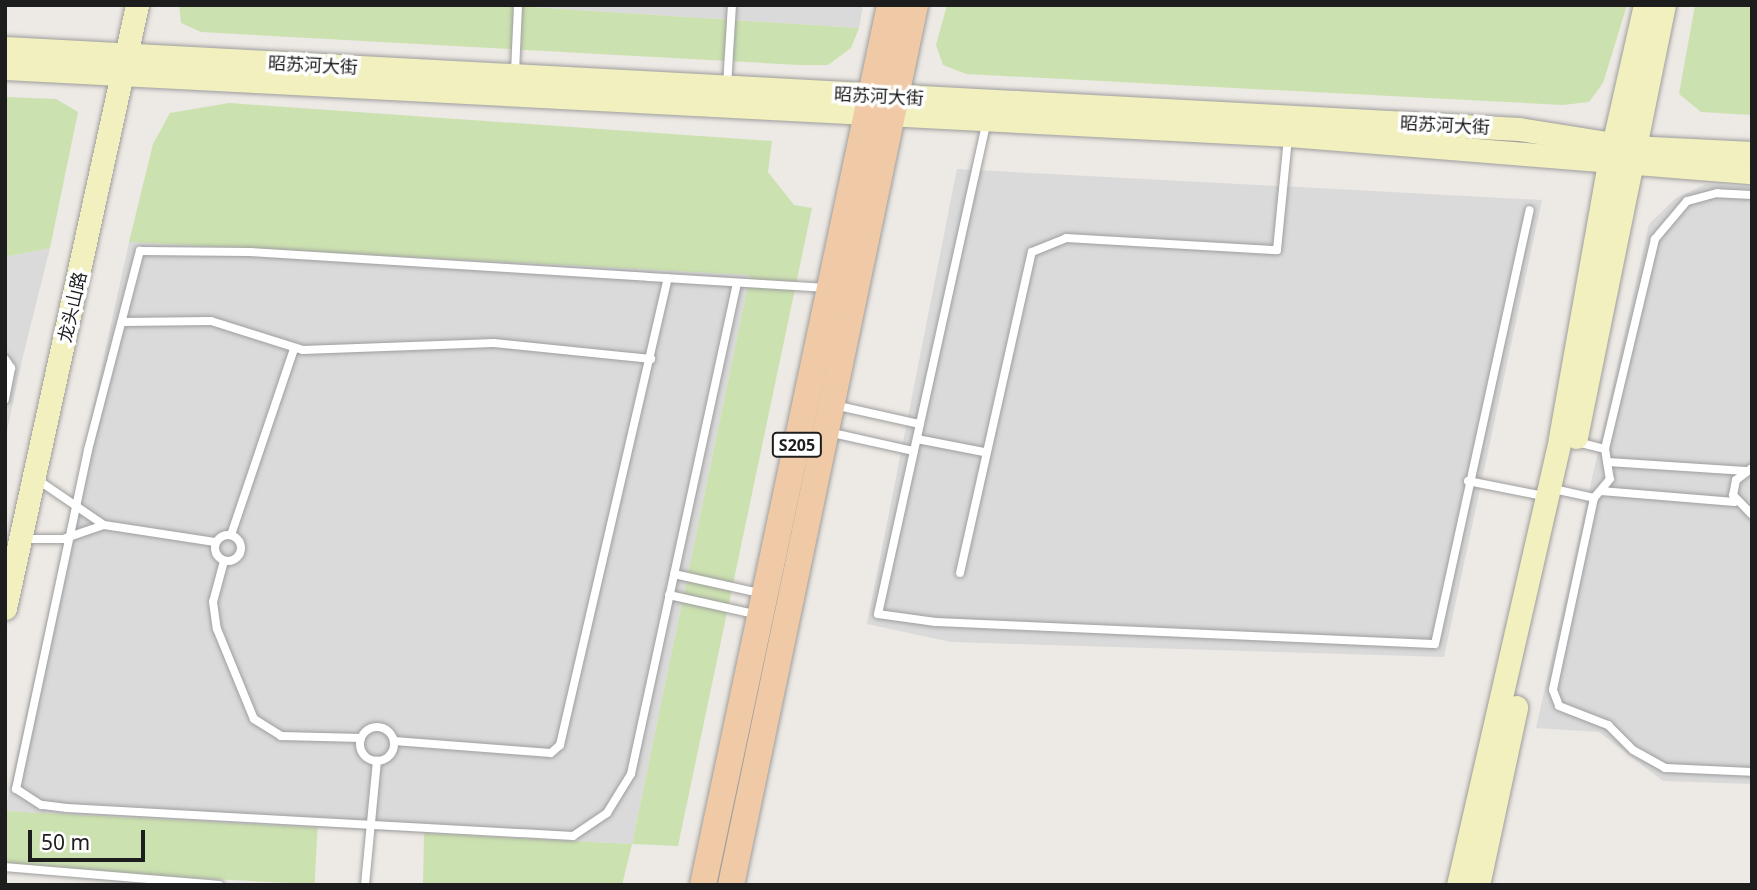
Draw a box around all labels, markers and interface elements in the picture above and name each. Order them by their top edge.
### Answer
street label: 昭苏河大街 [267,52,359,78]
street label: 昭苏河大街 [833,83,925,109]
street label: 昭苏河大街 [1399,112,1491,138]
street label: 龙头山路 [53,269,91,345]
road number: S205 [771,432,823,458]
scale bar [32,816,149,860]
text: 50 m [41,828,90,856]

